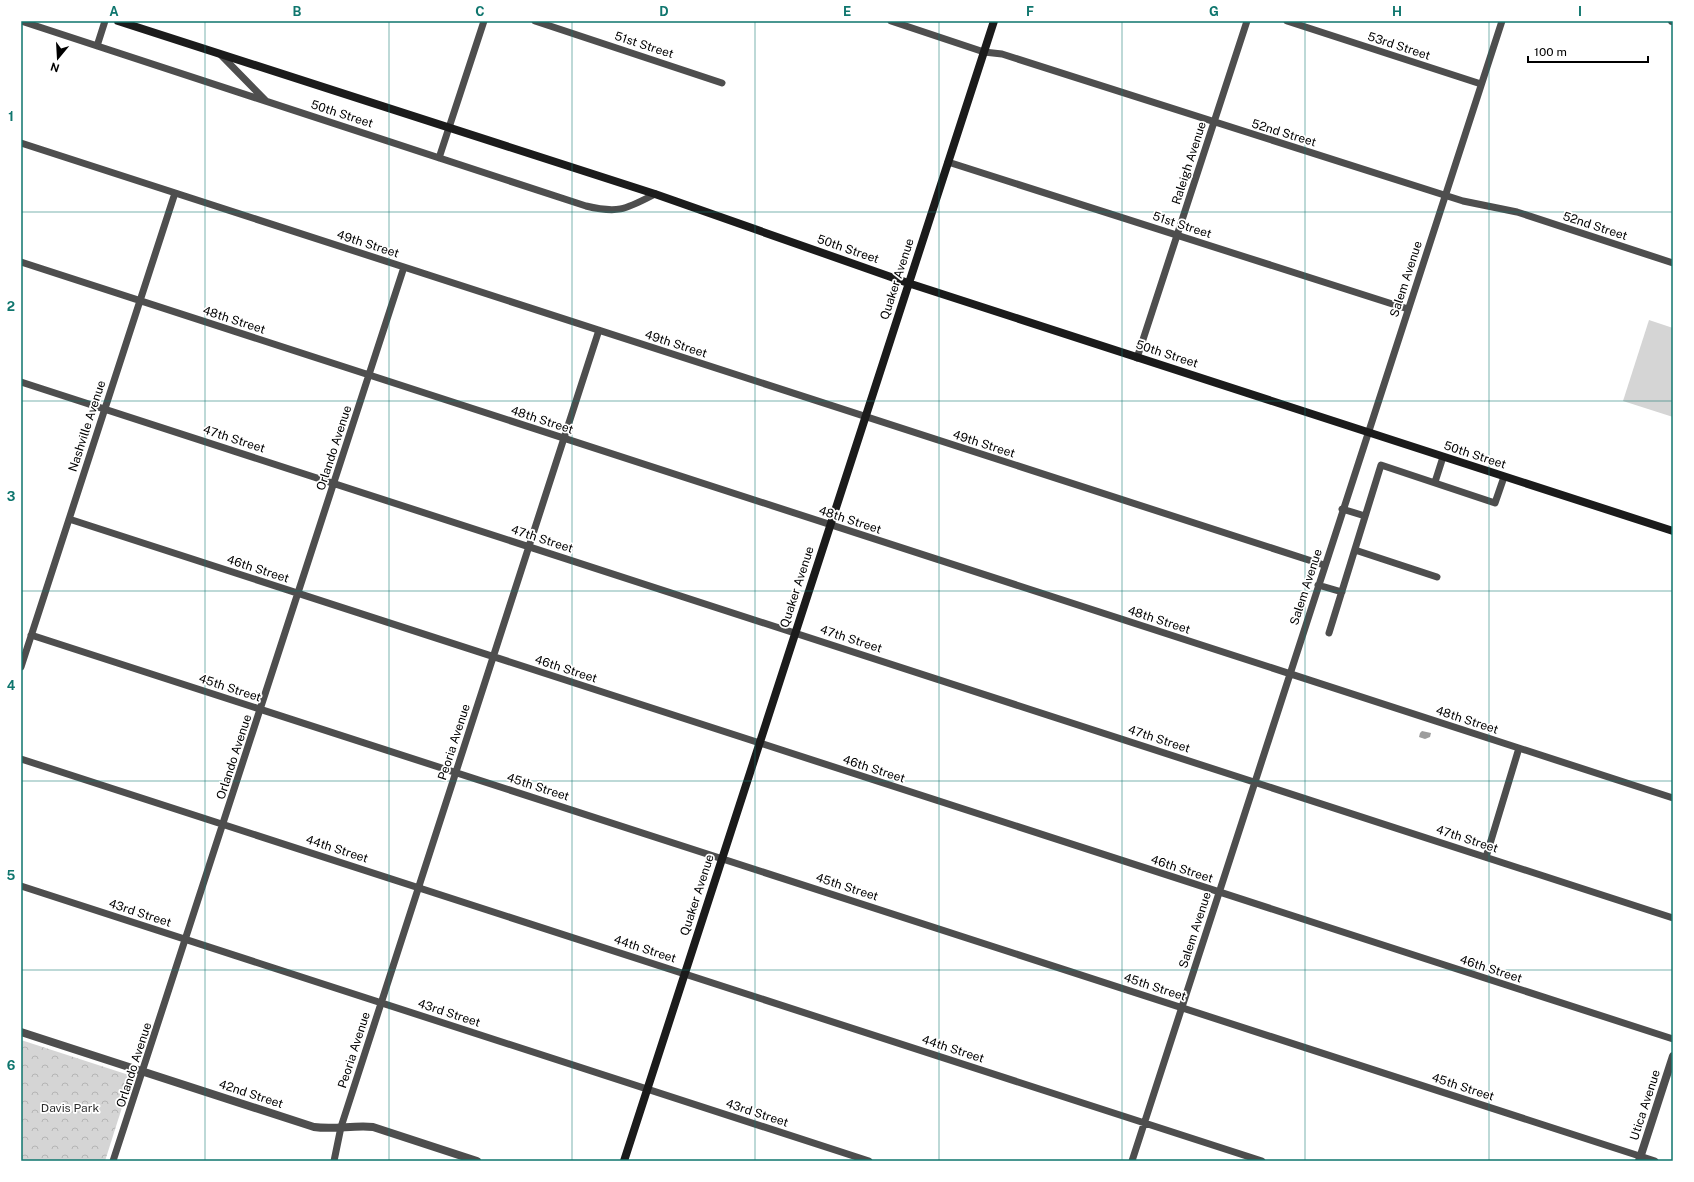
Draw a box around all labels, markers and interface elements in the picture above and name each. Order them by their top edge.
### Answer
text: A [109,4,119,19]
text: B [293,4,302,19]
text: C [475,4,485,19]
text: D [659,4,669,19]
text: E [843,4,851,19]
text: F [1026,4,1034,19]
text: G [1209,4,1219,19]
text: H [1392,4,1402,19]
text: I [1578,4,1582,19]
street label: 51st Street [613,29,676,61]
street label: 53rd Street [1366,29,1432,63]
north arrow [38,38,78,78]
scale bar [1528,38,1648,64]
text: 100 m [1534,45,1567,59]
text: N [49,60,61,75]
street label: 50th Street [309,97,375,131]
text: 1 [8,109,14,124]
street label: 52nd Street [1250,117,1318,150]
street label: Raleigh Avenue [1169,120,1209,206]
street label: 51st Street [1151,209,1214,241]
street label: 52nd Street [1561,209,1629,243]
street label: 49th Street [335,227,401,261]
street label: 50th Street [815,232,881,266]
street label: Quaker Avenue [877,236,917,321]
street label: Salem Avenue [1387,239,1425,319]
text: 2 [7,299,15,314]
street label: 48th Street [201,303,267,337]
street label: 49th Street [643,327,709,361]
street label: 50th Street [1134,337,1200,371]
street label: Nashville Avenue [66,378,108,473]
street label: 48th Street [509,403,575,437]
street label: Orlando Avenue [314,404,354,492]
street label: 47th Street [201,422,267,456]
street label: 49th Street [951,427,1017,461]
street label: 50th Street [1442,438,1508,472]
text: 3 [7,489,16,504]
street label: 48th Street [817,503,883,537]
street label: 47th Street [509,522,575,556]
street label: Quaker Avenue [777,544,817,629]
street label: Salem Avenue [1287,547,1325,627]
street label: 46th Street [225,552,291,586]
street label: 48th Street [1126,603,1192,637]
street label: 47th Street [818,622,884,656]
street label: 46th Street [533,652,599,686]
street label: 45th Street [197,671,263,705]
text: 4 [7,678,16,693]
street label: Peoria Avenue [435,702,473,782]
street label: 48th Street [1434,703,1500,737]
street label: Orlando Avenue [214,713,254,801]
street label: 47th Street [1126,722,1192,756]
street label: 46th Street [841,752,907,786]
street label: 45th Street [505,770,571,804]
street label: 47th Street [1434,822,1500,856]
street label: 44th Street [304,832,370,866]
street label: Quaker Avenue [677,852,717,937]
street label: 46th Street [1149,852,1215,886]
text: 5 [7,868,16,883]
street label: 45th Street [814,870,880,904]
street label: Salem Avenue [1176,890,1214,970]
street label: 43rd Street [107,896,173,930]
street label: 44th Street [612,932,678,966]
street label: 46th Street [1458,952,1524,986]
street label: 45th Street [1122,970,1188,1004]
street label: 43rd Street [416,996,482,1030]
street label: Peoria Avenue [335,1010,373,1090]
street label: Orlando Avenue [114,1021,154,1109]
street label: 44th Street [920,1032,986,1066]
text: 6 [7,1058,16,1073]
street label: Utica Avenue [1627,1068,1663,1142]
street label: 45th Street [1430,1070,1496,1104]
street label: 42nd Street [217,1077,285,1111]
street label: 43rd Street [724,1096,790,1130]
park label: Davis Park [41,1101,99,1115]

